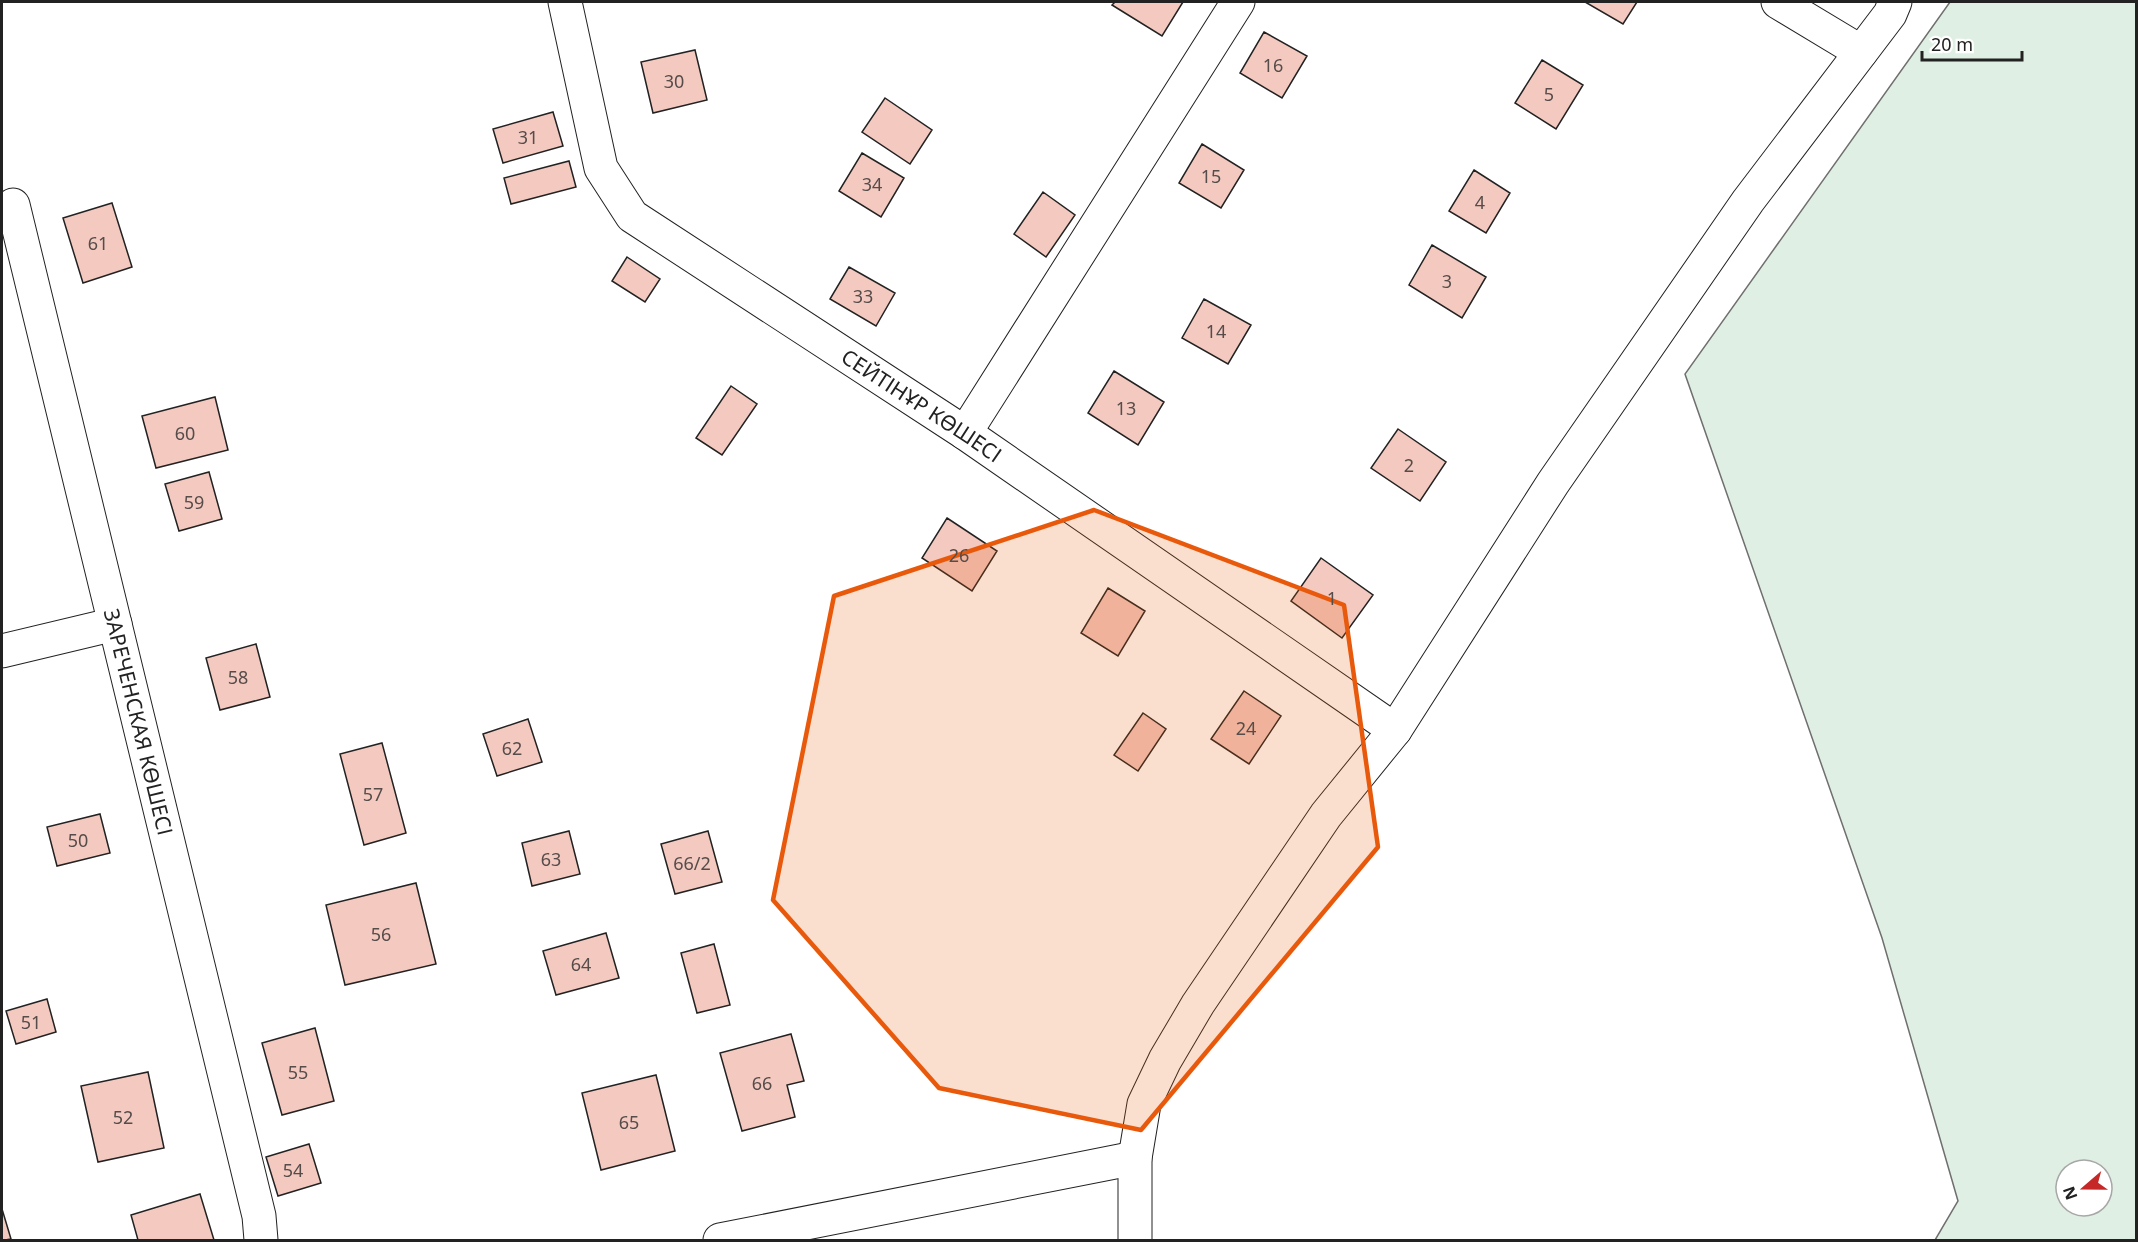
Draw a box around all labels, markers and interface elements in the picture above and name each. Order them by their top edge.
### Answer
scale bar [1922,24,2022,62]
text: 20 m [1931,32,1973,56]
house number: 16 [1263,53,1283,77]
house number: 30 [664,69,684,93]
house number: 5 [1544,82,1554,106]
house number: 31 [518,125,538,149]
house number: 15 [1201,164,1221,188]
house number: 34 [862,172,882,196]
house number: 4 [1475,190,1485,214]
house number: 61 [88,231,108,255]
house number: 3 [1442,269,1452,293]
house number: 33 [853,284,873,308]
house number: 14 [1206,319,1226,343]
street label: СЕЙТІНҰР КӨШЕСІ [836,342,1007,468]
house number: 13 [1116,396,1136,420]
house number: 60 [175,421,195,445]
house number: 2 [1404,453,1414,477]
house number: 59 [184,490,204,514]
house number: 26 [949,543,969,567]
house number: 1 [1327,586,1337,610]
street label: ЗАРЕЧЕНСКАЯ КӨШЕСІ [98,606,180,838]
house number: 58 [228,665,248,689]
house number: 24 [1236,716,1256,740]
house number: 62 [502,736,522,760]
house number: 57 [363,782,383,806]
house number: 50 [68,828,88,852]
house number: 63 [541,847,561,871]
house number: 66/2 [673,851,711,875]
house number: 56 [371,922,391,946]
house number: 64 [571,952,591,976]
house number: 51 [21,1010,41,1034]
house number: 55 [288,1060,308,1084]
house number: 66 [752,1071,772,1095]
house number: 52 [113,1105,133,1129]
house number: 65 [619,1110,639,1134]
house number: 54 [283,1158,303,1182]
north arrow [2054,1158,2114,1218]
text: N [2057,1183,2082,1203]

